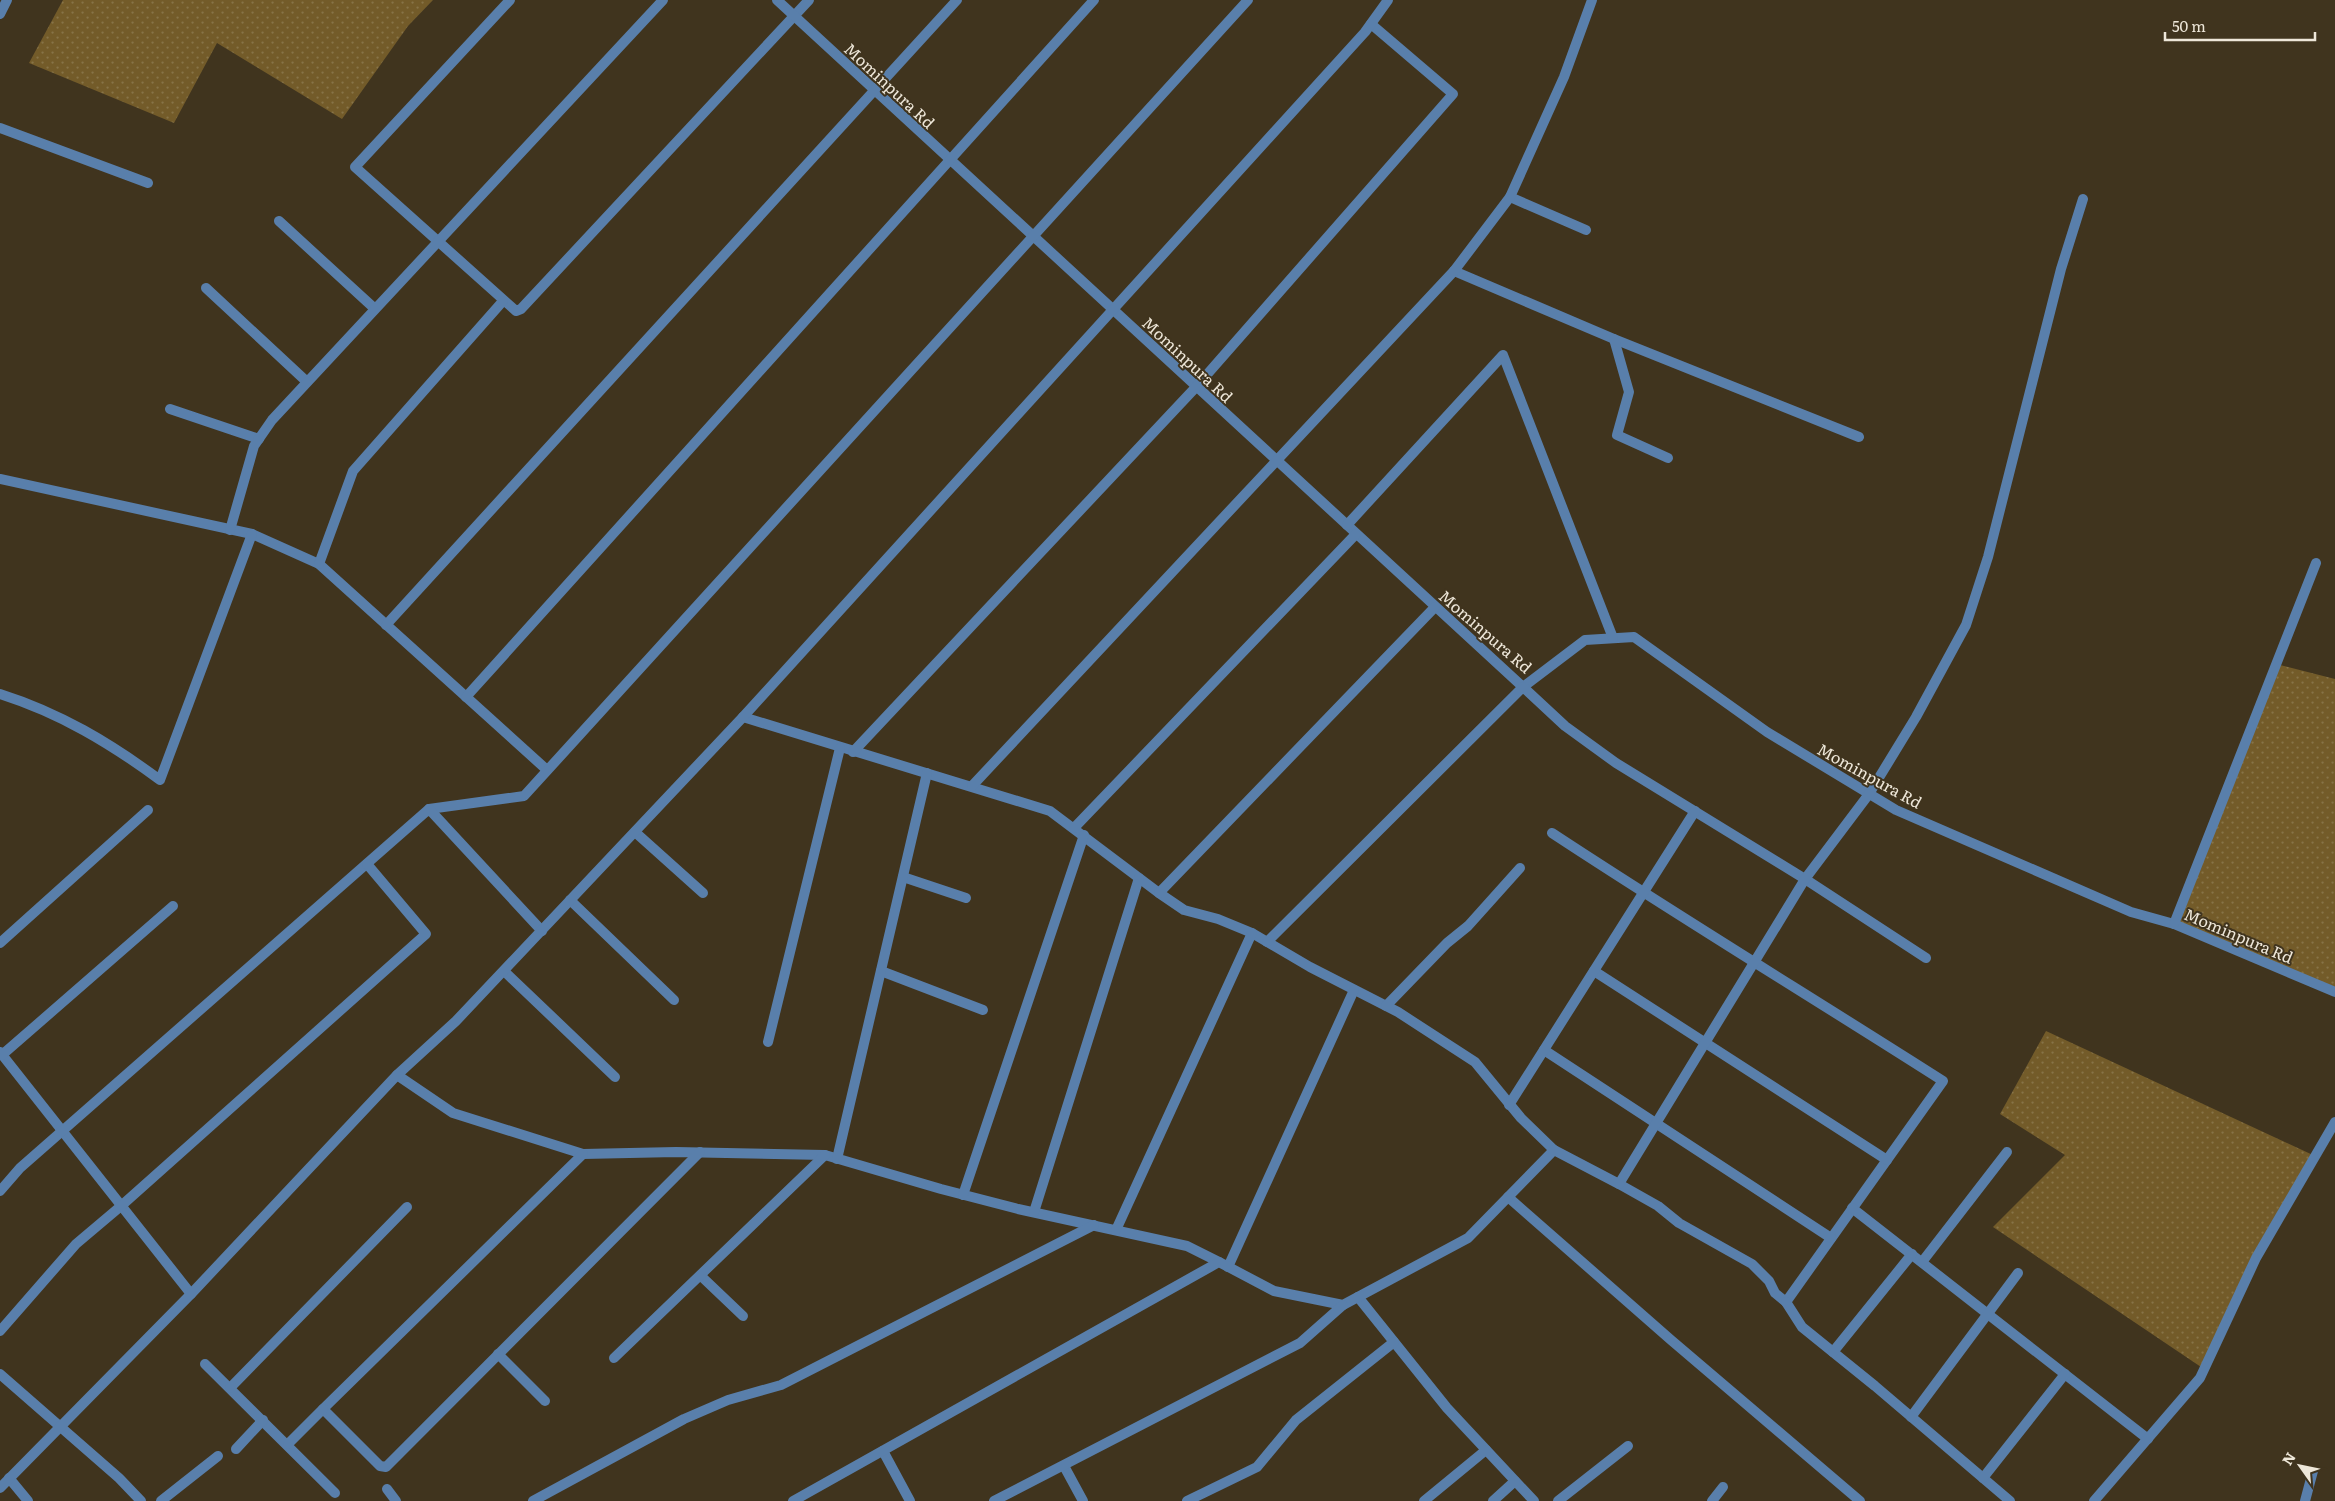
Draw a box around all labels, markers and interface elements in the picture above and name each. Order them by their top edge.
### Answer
scale bar [2165,10,2315,42]
text: 50 m [2172,14,2206,37]
street label: Mominpura Rd [839,37,941,134]
street label: Mominpura Rd [1137,311,1239,408]
street label: Mominpura Rd [1434,584,1538,678]
street label: Mominpura Rd [1813,736,1927,814]
street label: Mominpura Rd [2181,901,2297,969]
north arrow [2275,1441,2325,1491]
text: N [2277,1448,2300,1469]

